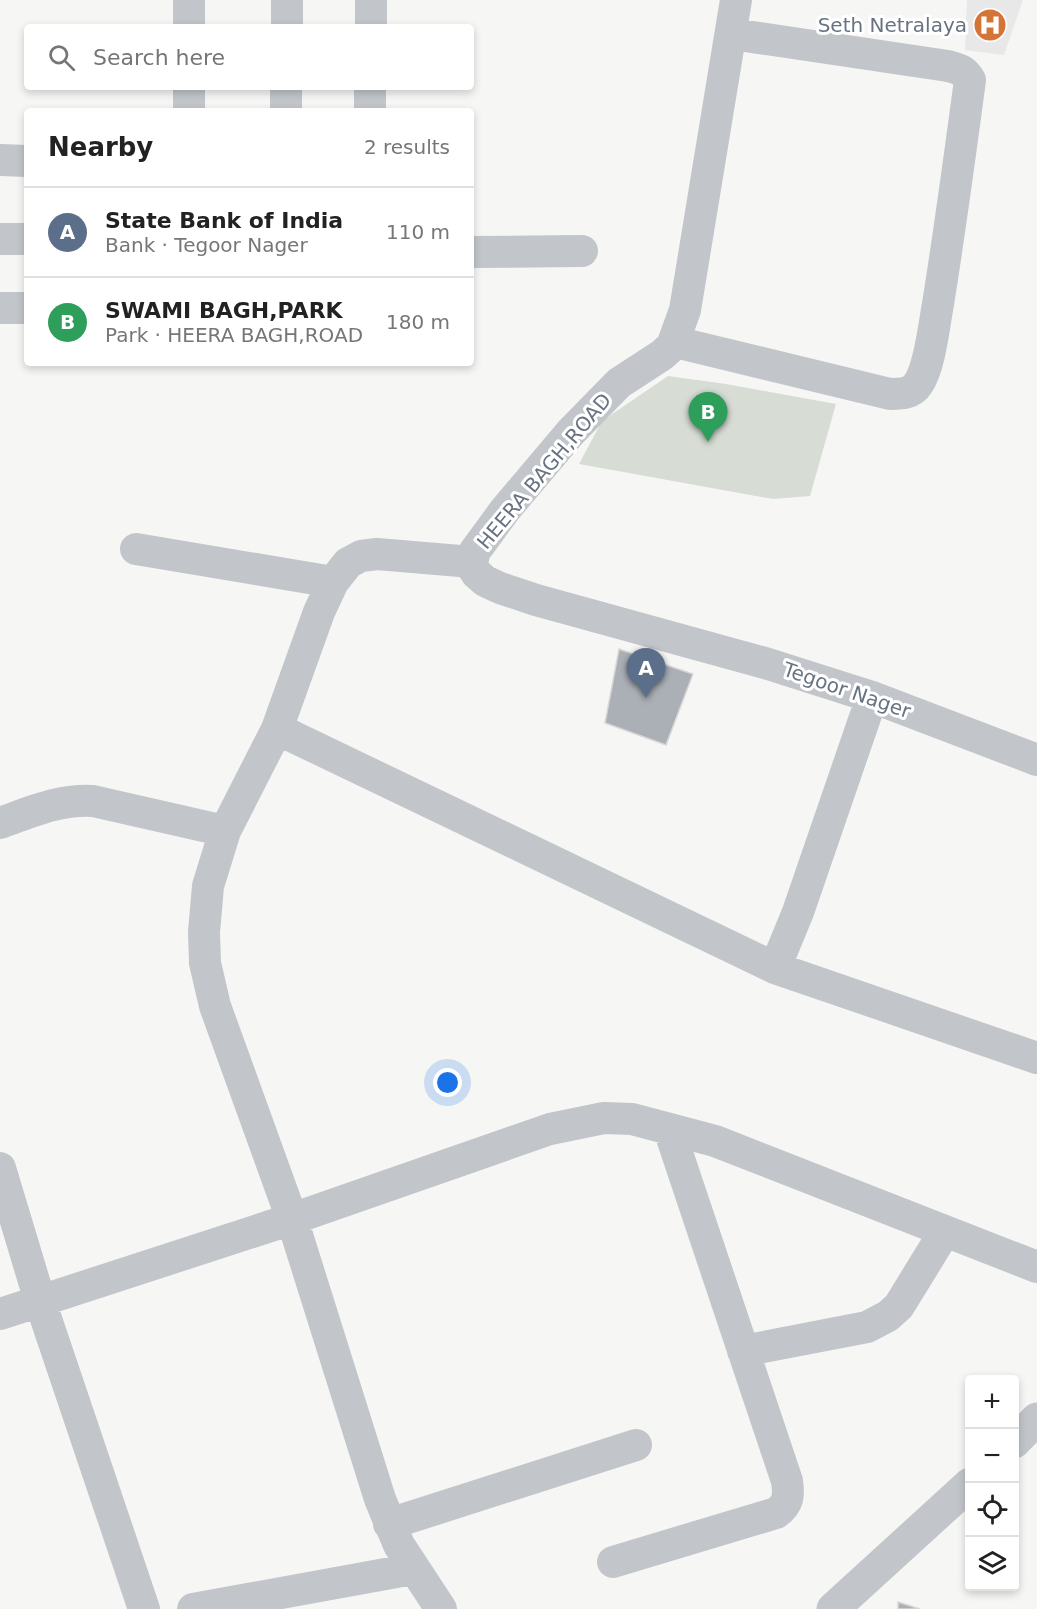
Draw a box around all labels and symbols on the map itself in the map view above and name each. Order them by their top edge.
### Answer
hospital icon: Seth Netralaya [972,7,1008,43]
place label: Seth Netralaya [818,13,967,37]
street label: HEERA BAGH,ROAD [472,388,616,554]
pin: B [688,392,728,442]
pin: A [626,648,666,698]
street label: Tegoor Nager [779,657,915,723]
your location [433,1068,462,1097]

